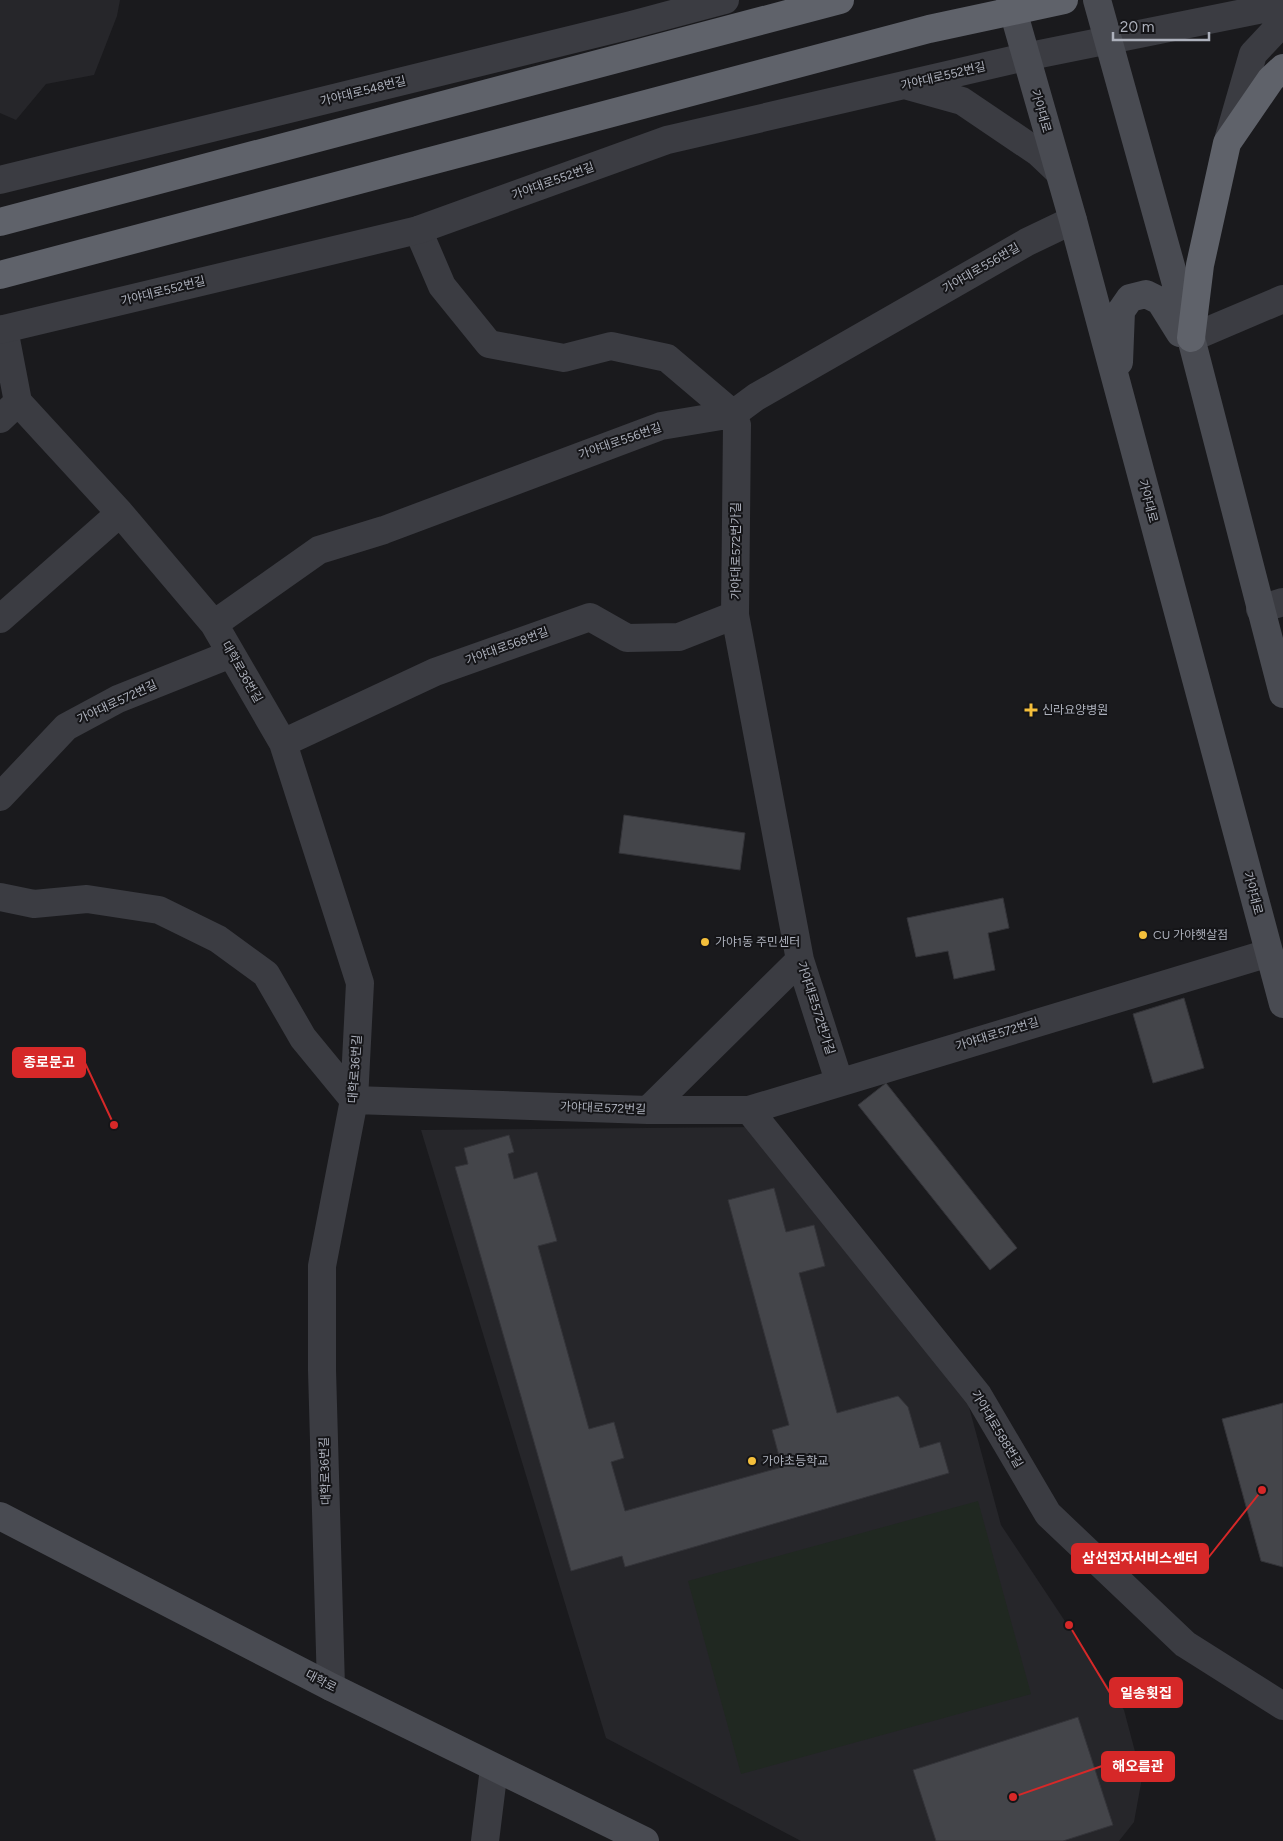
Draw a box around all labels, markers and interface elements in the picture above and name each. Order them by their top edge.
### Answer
scale bar [1113,10,1209,42]
text: 20 m [1120,18,1154,36]
street label: 가야대로552번길 [899,59,987,93]
street label: 가야대로548번길 [319,74,407,108]
street label: 가야대로 [1028,88,1054,134]
street label: 가야대로552번길 [510,160,596,202]
street label: 가야대로556번길 [940,240,1022,296]
street label: 가야대로552번길 [119,274,207,308]
street label: 가야대로556번길 [577,420,663,462]
street label: 가야대로 [1136,478,1160,524]
street label: 가야대로572번가길 [729,502,743,600]
street label: 가야대로568번길 [464,624,550,668]
street label: 대학로36번길 [219,639,265,705]
street label: 가야대로572번길 [75,677,159,727]
marker: 신라요양병원 [1024,703,1038,717]
place label: 신라요양병원 [1042,703,1108,717]
street label: 가야대로 [1241,870,1265,916]
place label: CU 가야햇살점 [1153,928,1228,942]
marker: CU 가야햇살점 [1137,929,1149,941]
place label: 가야1동 주민센터 [715,935,800,949]
marker: 가야1동 주민센터 [699,936,711,948]
street label: 가야대로572번가길 [794,960,838,1056]
street label: 가야대로572번길 [954,1015,1040,1053]
street label: 대학로36번길 [346,1034,364,1104]
callout: 종로문고 [13,1048,85,1077]
text: 종로문고 [23,1054,75,1071]
street label: 가야대로572번길 [560,1099,646,1117]
street label: 가야대로588번길 [968,1388,1026,1470]
street label: 대학로36번길 [317,1437,333,1505]
place label: 가야초등학교 [762,1454,828,1468]
marker: 가야초등학교 [746,1455,758,1467]
callout: 삼선전자서비스센터 [1072,1544,1208,1573]
text: 삼선전자서비스센터 [1082,1550,1198,1567]
street label: 대학로 [303,1667,339,1695]
callout: 일송횟집 [1110,1678,1182,1707]
text: 일송횟집 [1120,1685,1172,1702]
callout: 해오름관 [1102,1752,1174,1781]
text: 해오름관 [1112,1758,1164,1775]

